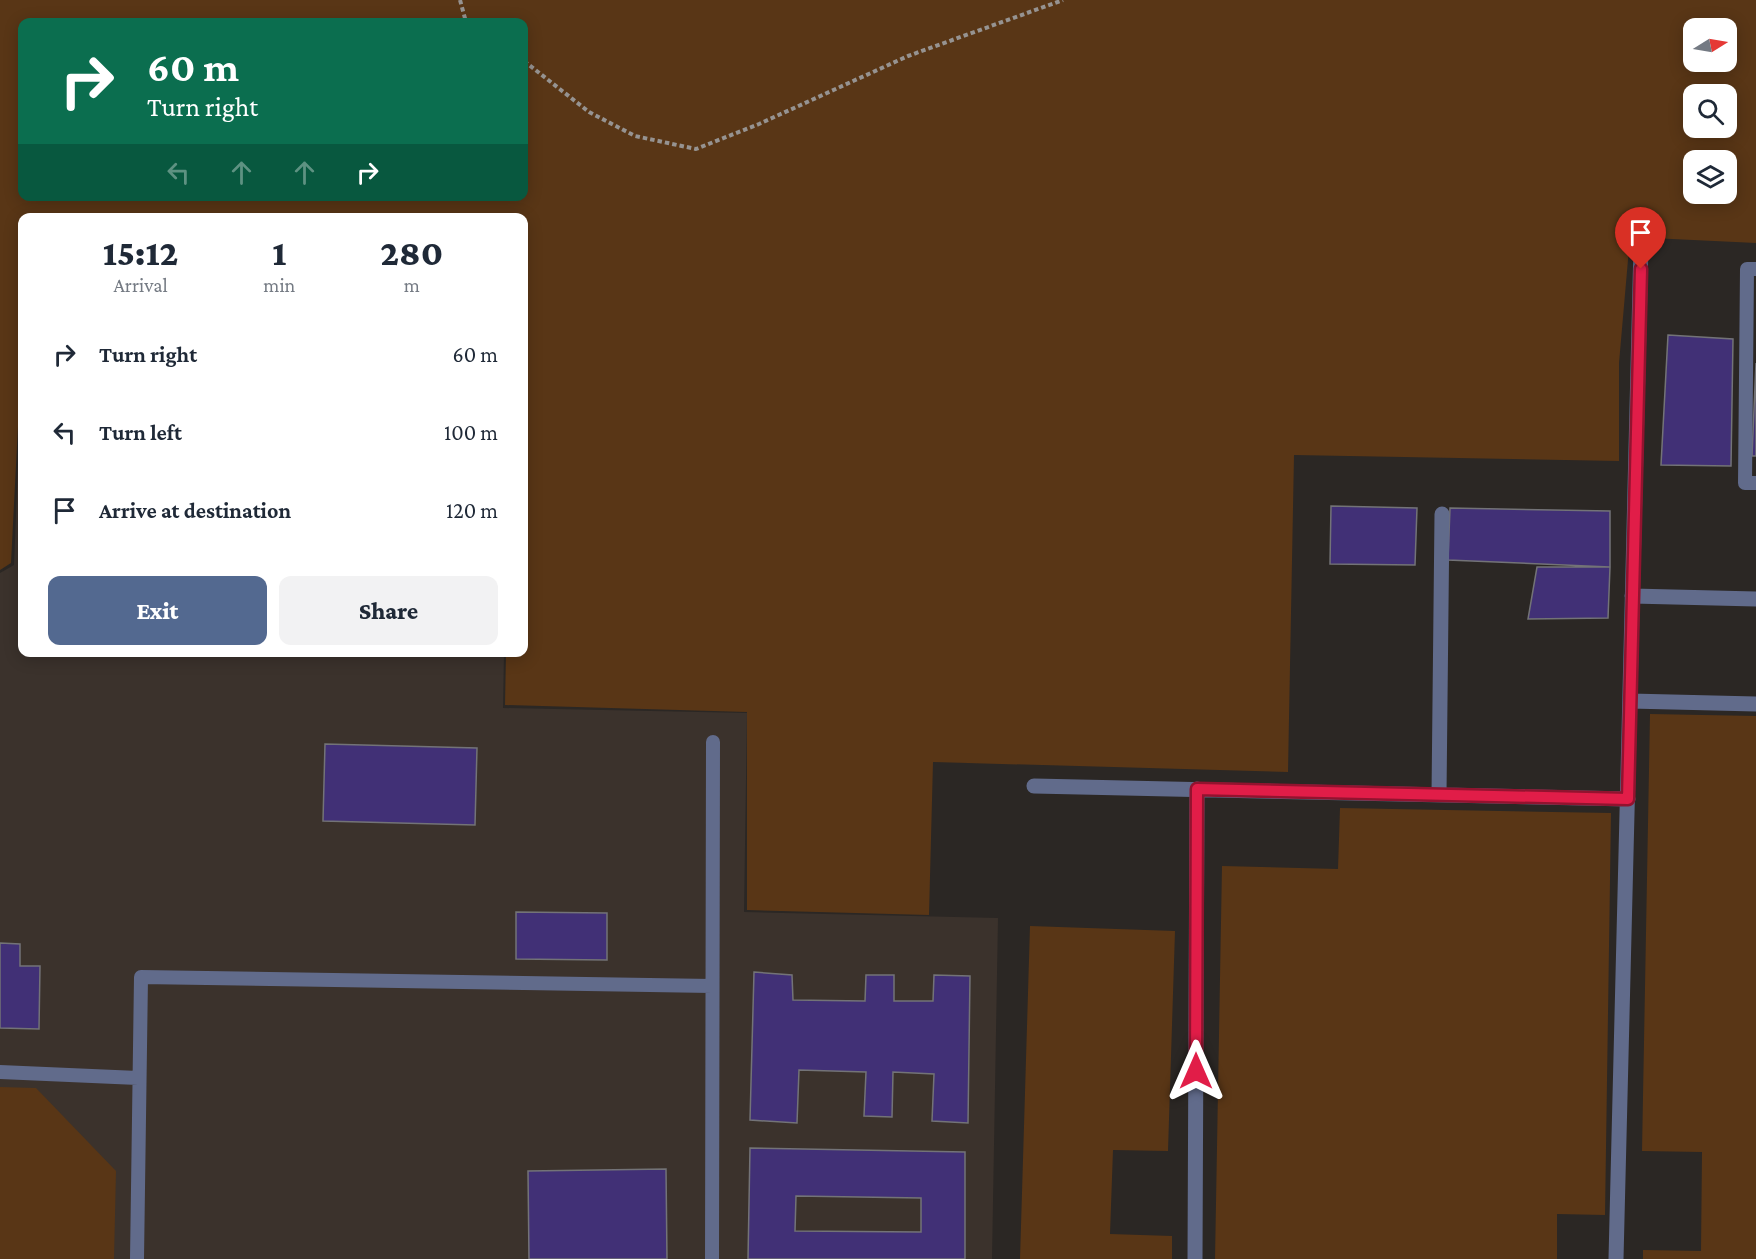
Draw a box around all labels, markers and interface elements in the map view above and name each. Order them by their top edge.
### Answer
north arrow [1683,18,1737,72]
map controls [1683,18,1737,204]
icon: right [48,42,126,120]
text: 60 m [147,43,239,90]
button: search [1683,84,1737,138]
text: Turn right [147,92,258,122]
button: layers [1683,150,1737,204]
icon: left [162,156,195,189]
icon: ahead [225,156,258,189]
icon: ahead [288,156,321,189]
icon: right [351,156,384,189]
pin [1615,207,1666,269]
icon: arrive [1624,216,1657,249]
text: 15:12 [103,233,178,273]
text: 1 [272,233,286,273]
text: 280 [380,233,443,273]
text: Arrival [113,274,168,296]
text: min [263,274,295,296]
text: m [404,274,420,296]
icon: right [48,338,81,371]
text: Turn right [99,342,197,367]
text: 60 m [453,342,498,367]
icon: left [48,416,81,449]
text: Turn left [99,420,182,445]
text: 100 m [444,420,498,445]
icon: arrive [48,494,81,527]
text: Arrive at destination [99,498,291,523]
text: 120 m [446,498,498,523]
button: Exit [48,576,267,645]
button: Share [279,576,498,645]
position arrow [1164,1039,1228,1103]

